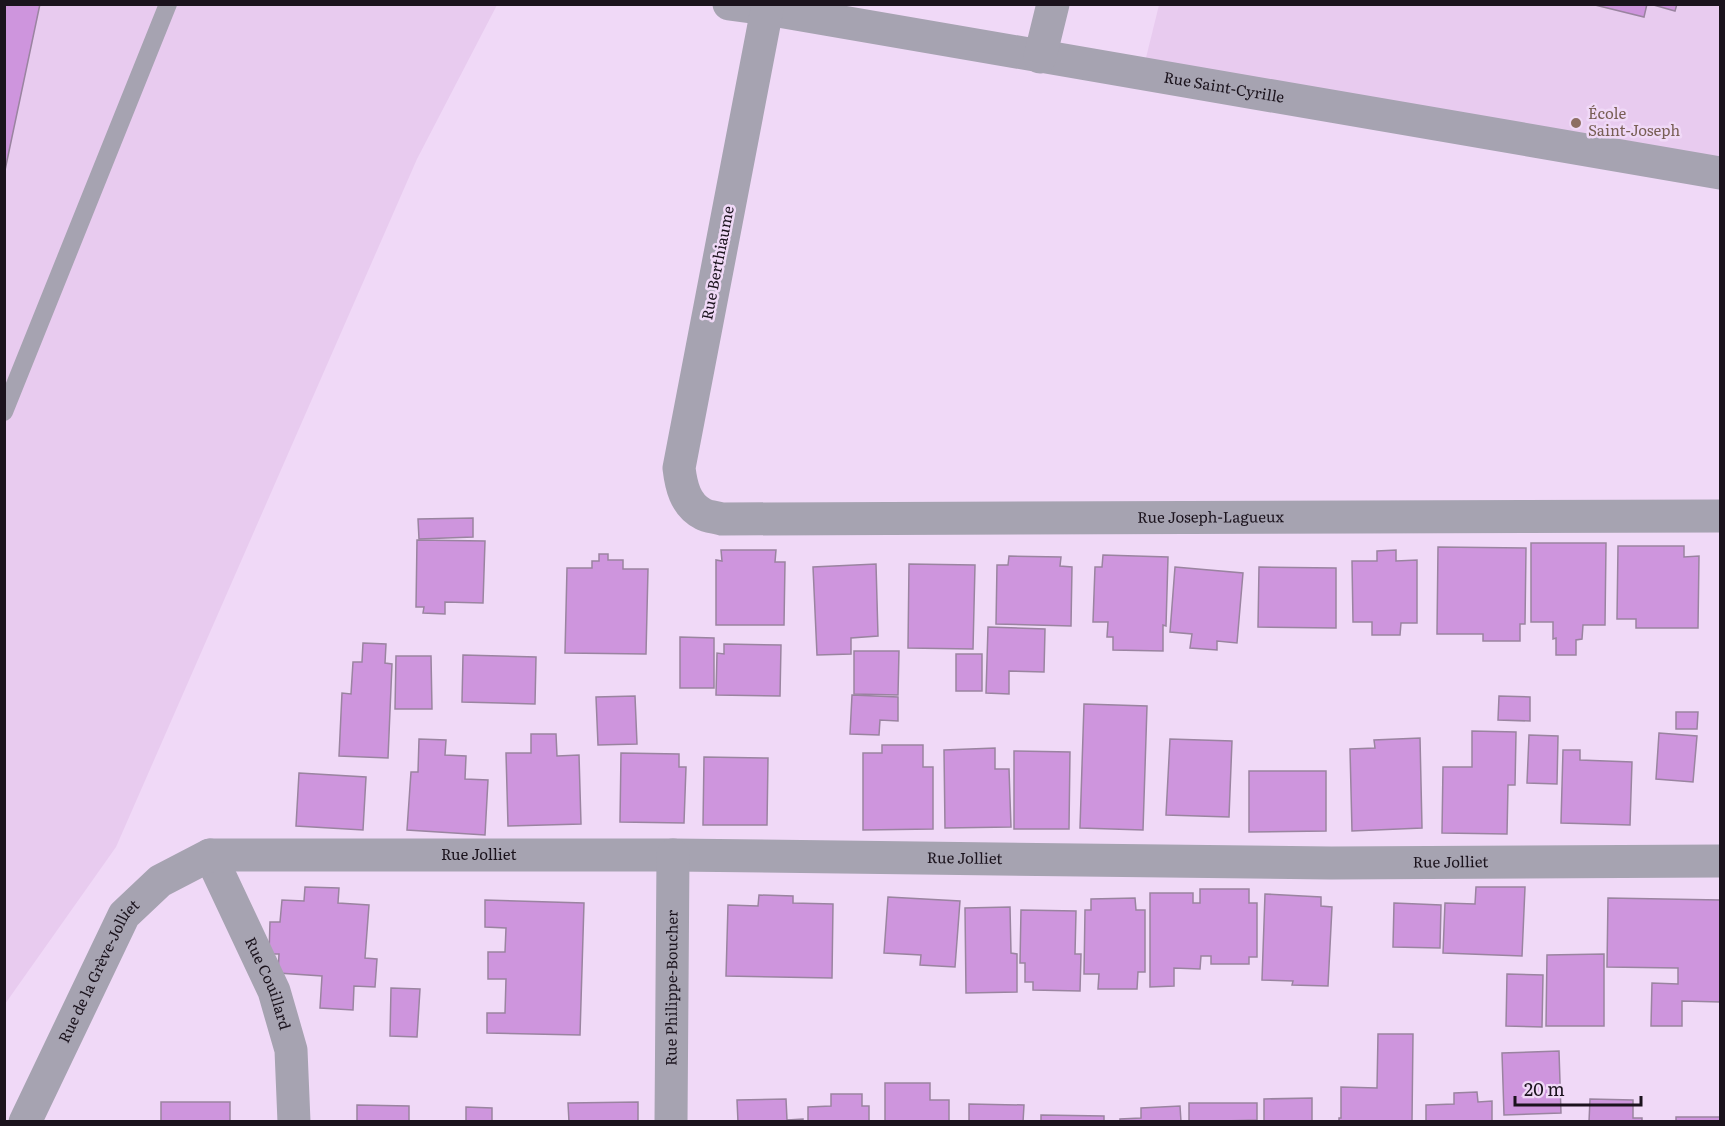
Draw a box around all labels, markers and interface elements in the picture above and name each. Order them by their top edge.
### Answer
street label: Rue Saint-Cyrille [1162,64,1287,108]
place label: École Saint-Joseph [1588,101,1680,141]
marker: École Saint-Joseph [1569,116,1583,130]
street label: Rue Berthiaume [694,204,739,322]
street label: Rue Joseph-Lagueux [1137,504,1285,528]
street label: Rue Jolliet [441,842,516,865]
street label: Rue Jolliet [927,845,1003,869]
street label: Rue Jolliet [1413,849,1488,873]
street label: Rue de la Grève-Jolliet [52,893,144,1046]
street label: Rue Philippe-Boucher [658,910,683,1066]
street label: Rue Couillard [240,933,298,1032]
scale bar [1515,1069,1641,1107]
text: 20 m [1524,1075,1565,1102]

